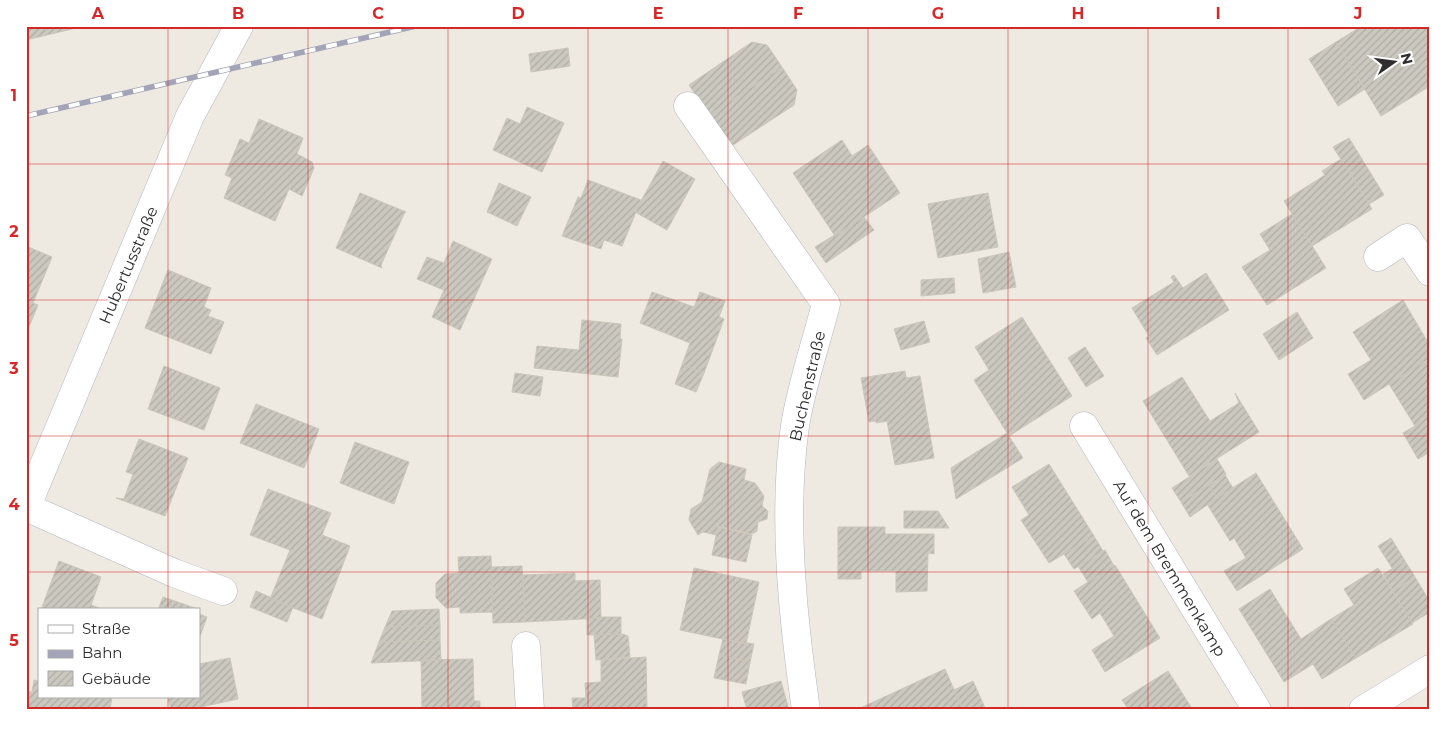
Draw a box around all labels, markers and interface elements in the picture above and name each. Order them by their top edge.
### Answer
text: A [91,4,105,23]
text: B [232,4,244,23]
text: C [372,4,384,23]
text: D [511,4,525,23]
text: E [653,4,663,23]
text: F [793,4,803,23]
text: G [932,4,944,23]
text: H [1072,4,1084,23]
text: I [1215,4,1221,23]
text: J [1353,4,1362,23]
north arrow [1368,38,1418,88]
text: N [1397,51,1417,67]
text: 1 [11,86,17,105]
street label: Hubertusstraße [95,204,162,327]
text: 2 [9,222,19,241]
street label: Buchenstraße [786,329,829,443]
text: 3 [8,359,19,378]
street label: Auf dem Bremmenkamp [1109,477,1230,660]
text: 4 [8,495,20,514]
legend [38,608,200,698]
text: Straße [82,619,131,638]
text: 5 [9,631,19,650]
text: Bahn [82,643,122,662]
text: Gebäude [82,669,151,688]

